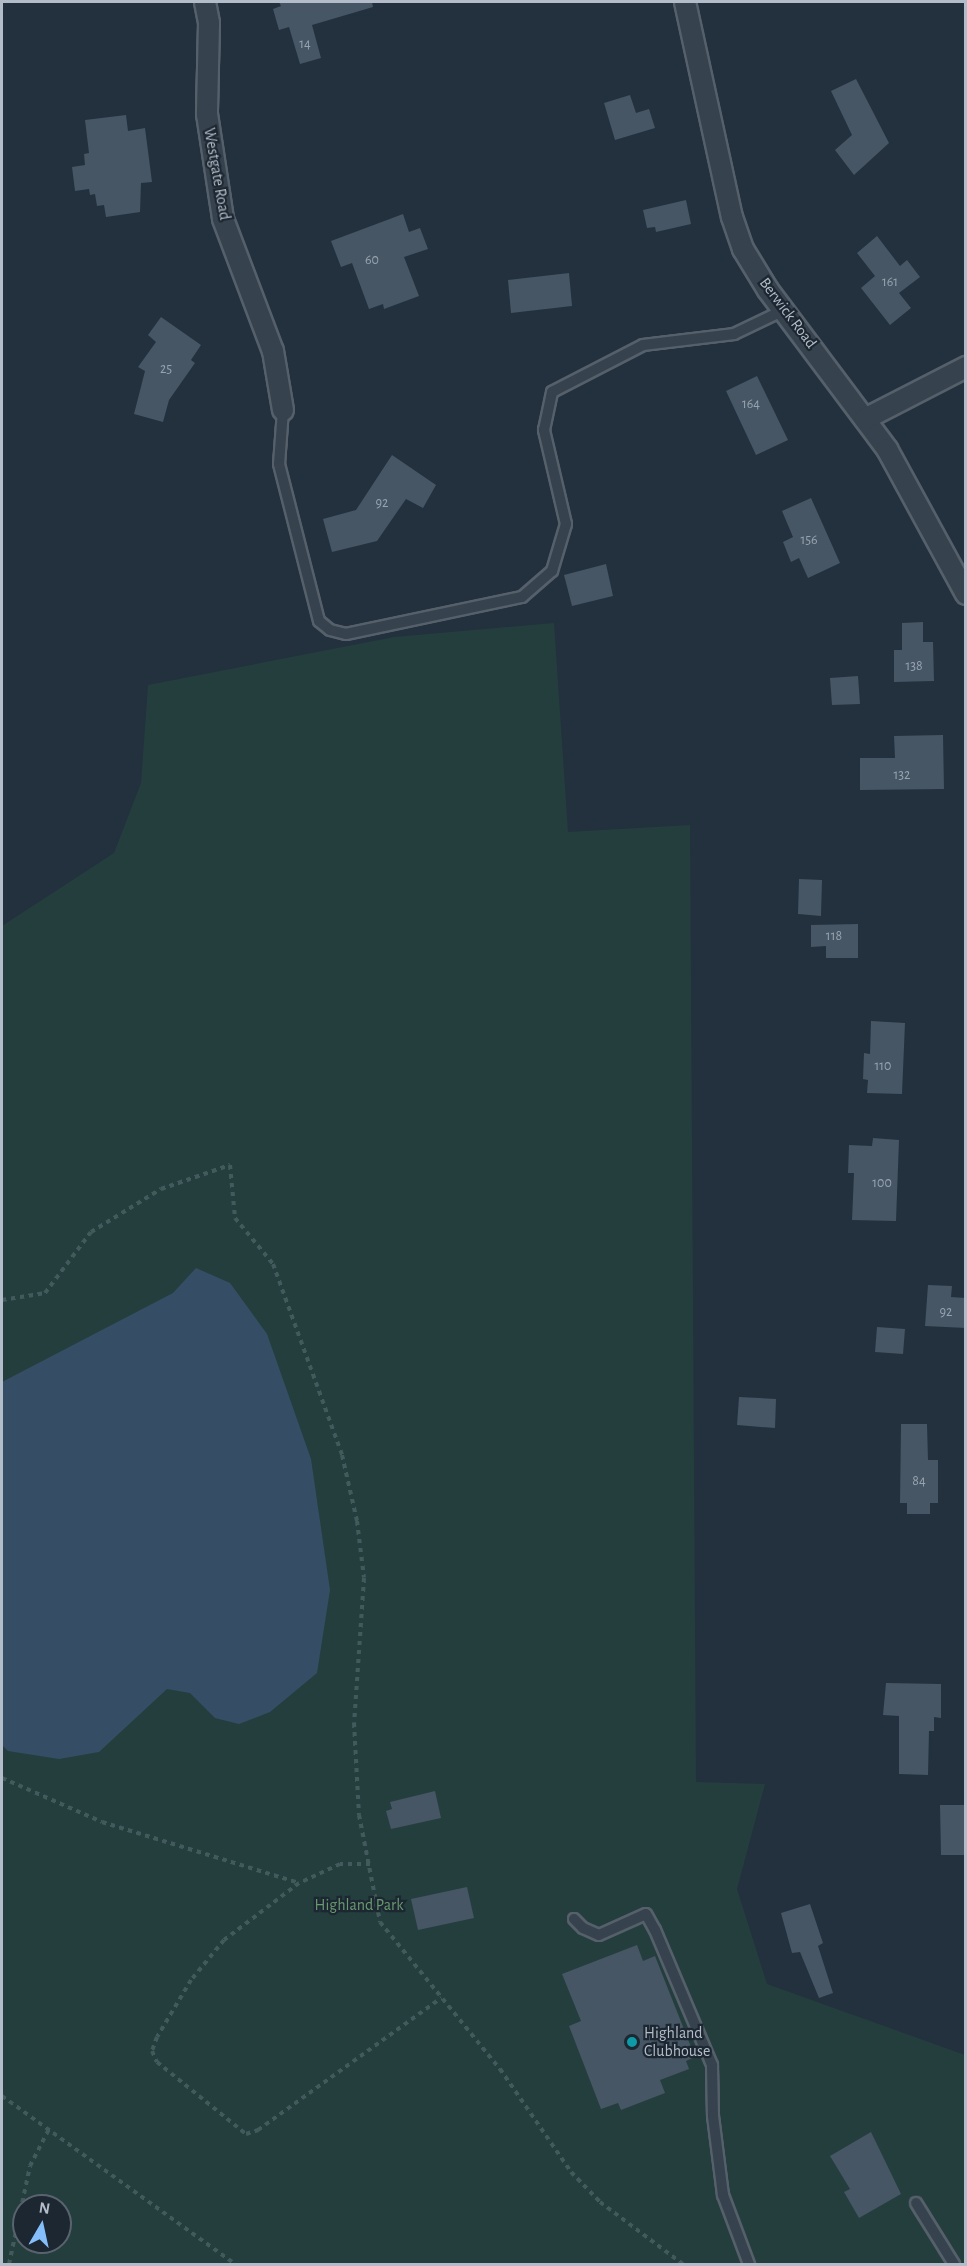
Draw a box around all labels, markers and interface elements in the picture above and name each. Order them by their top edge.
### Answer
house number: 14 [299,36,311,52]
street label: Westgate Road [199,126,235,222]
house number: 60 [365,252,379,268]
street label: Berwick Road [755,274,821,352]
house number: 161 [882,274,898,290]
house number: 25 [160,361,172,377]
house number: 164 [742,396,760,412]
house number: 92 [376,495,388,511]
house number: 156 [800,532,818,548]
house number: 138 [905,658,923,674]
house number: 132 [894,767,910,783]
house number: 118 [826,928,842,944]
house number: 110 [874,1058,892,1074]
house number: 100 [872,1175,892,1191]
house number: 92 [940,1304,952,1320]
house number: 84 [912,1473,926,1489]
park label: Highland Park [315,1895,403,1915]
place label: Highland Clubhouse [644,2023,710,2061]
marker: Highland Clubhouse [625,2035,639,2049]
north arrow [12,2194,72,2254]
text: N [38,2199,51,2217]

